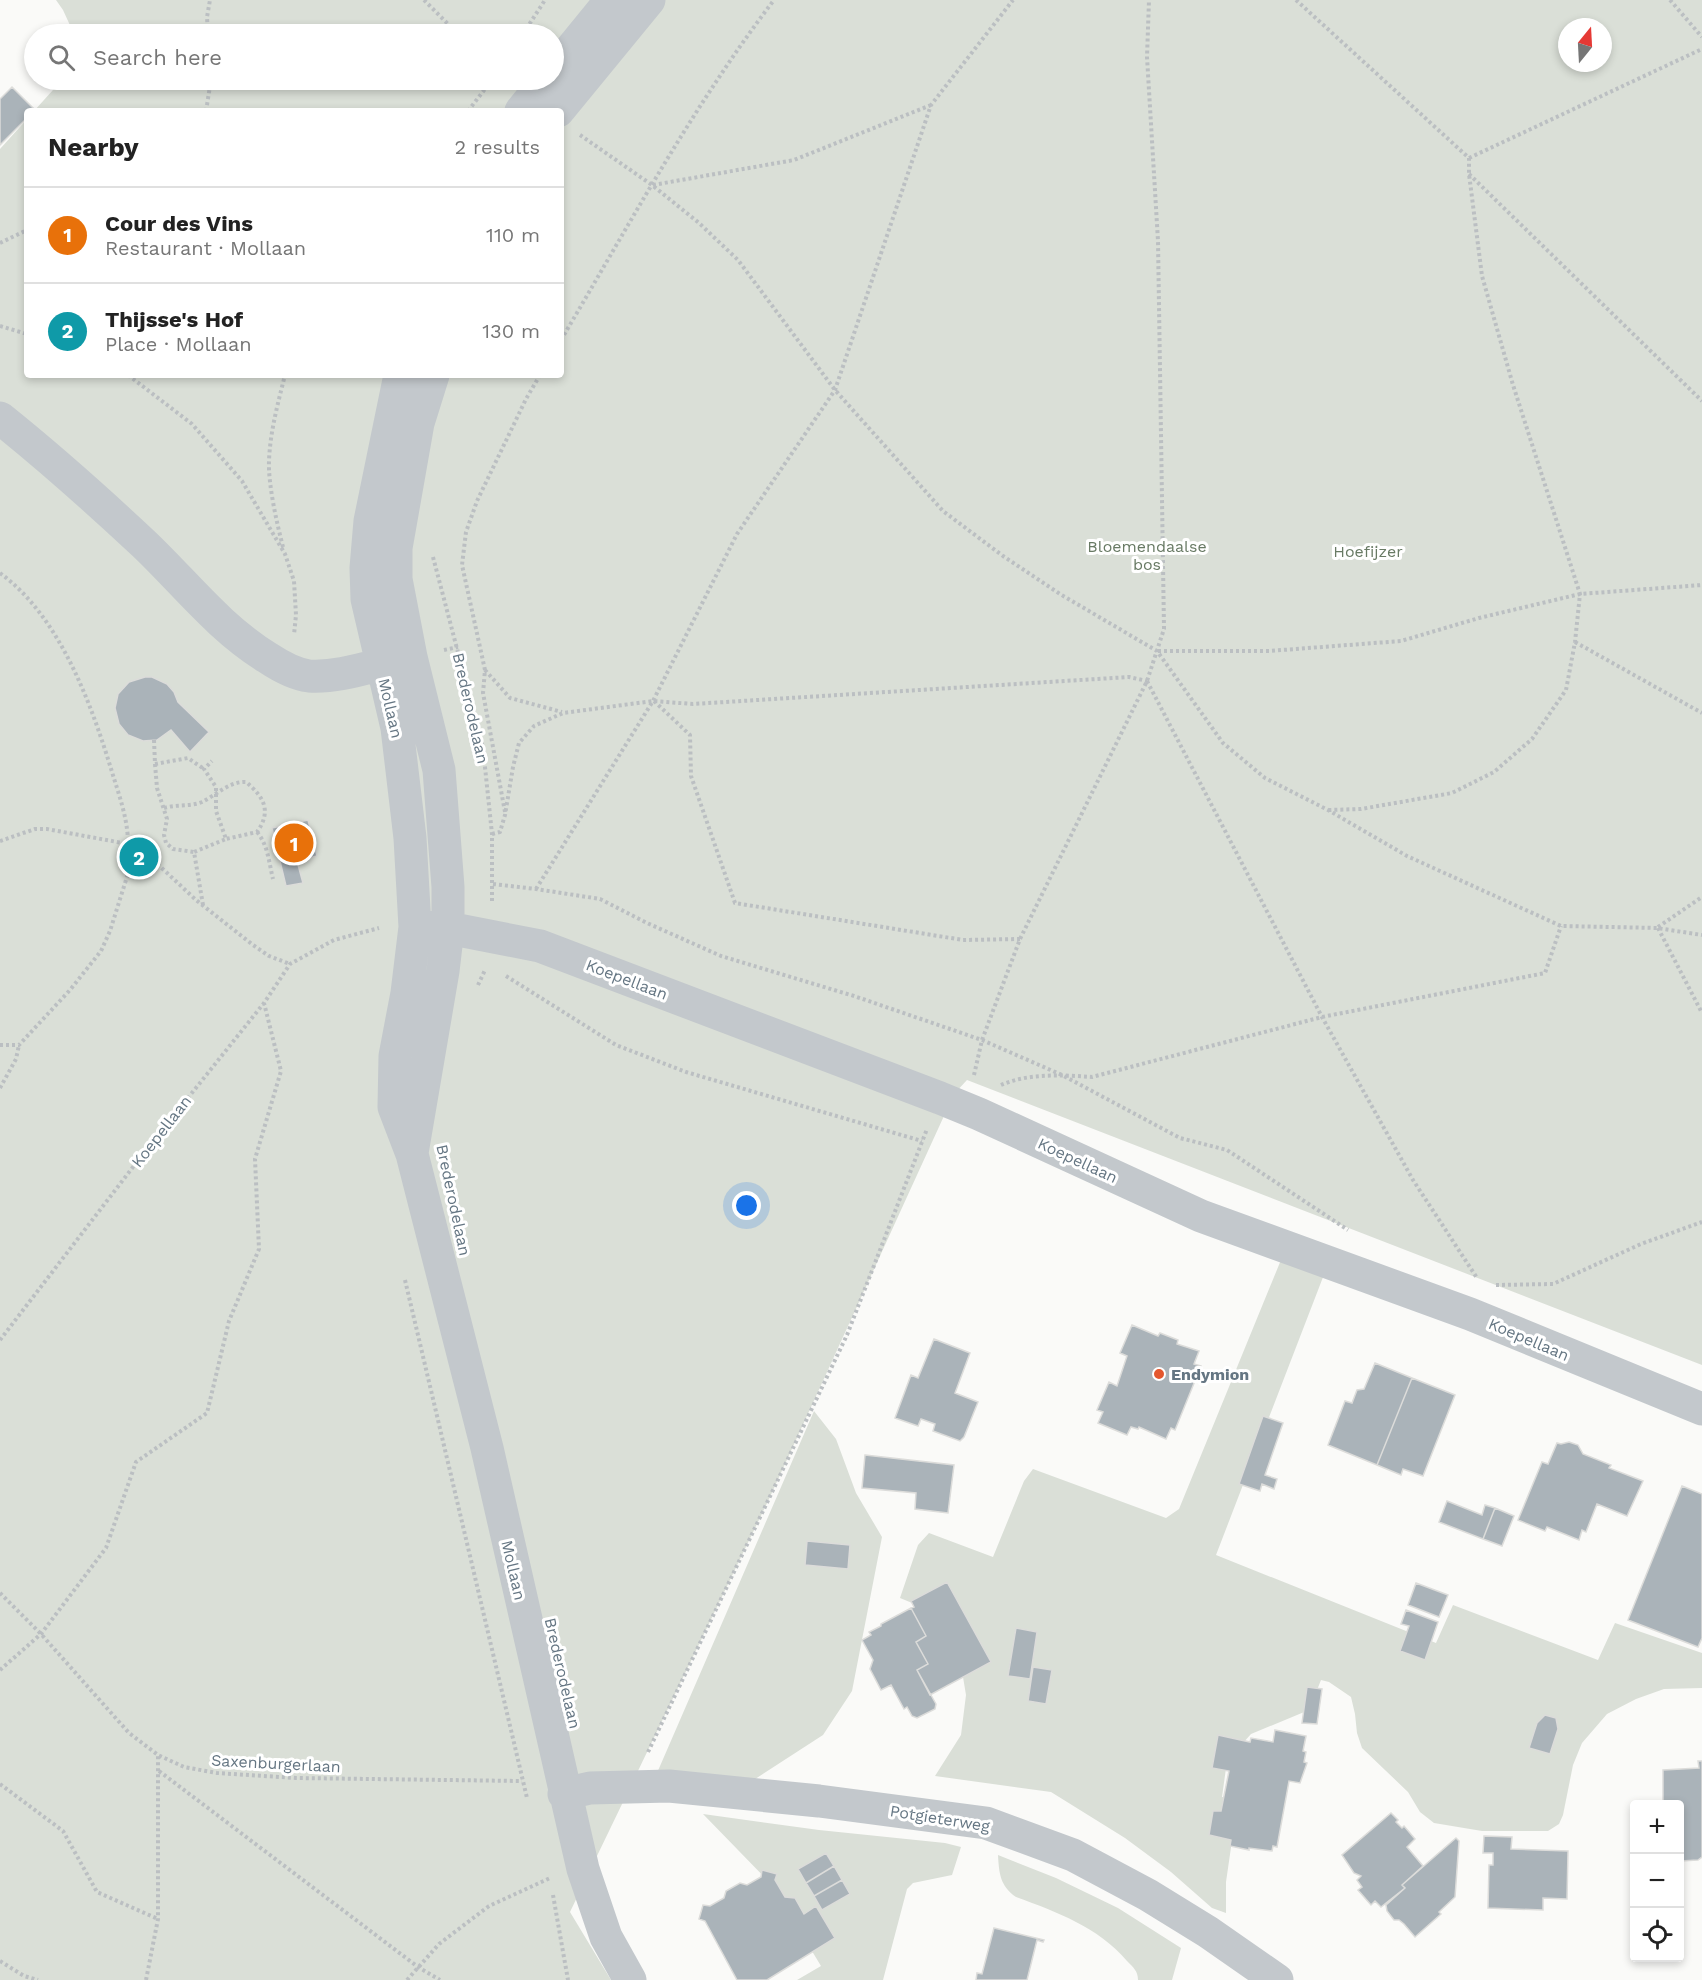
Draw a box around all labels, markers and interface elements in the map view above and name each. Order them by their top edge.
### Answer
north arrow [1558,18,1612,72]
search box [24,24,564,90]
icon: search [45,41,78,74]
text: Search here [93,45,222,70]
text: Nearby [48,132,139,162]
text: 2 results [455,135,540,159]
text: Cour des Vins [105,211,253,236]
text: 1 [63,223,72,247]
text: 110 m [486,223,540,247]
text: Restaurant · Mollaan [105,236,306,260]
text: Thijsse's Hof [105,307,243,332]
text: 2 [62,319,73,343]
text: 130 m [482,319,540,343]
text: Place · Mollaan [105,332,252,356]
park label: Bloemendaalse bos [1087,537,1207,574]
park label: Hoefijzer [1333,542,1403,561]
street label: Brederodelaan [449,651,493,765]
street label: Mollaan [374,676,407,740]
pin: 1 [274,820,314,866]
pin: 2 [120,834,158,880]
street label: Koepellaan [583,955,670,1004]
street label: Koepellaan [128,1092,195,1171]
street label: Koepellaan [1035,1134,1121,1187]
street label: Brederodelaan [432,1143,475,1257]
your location [732,1191,761,1220]
street label: Koepellaan [1486,1314,1572,1365]
place label: Endymion [1171,1365,1249,1384]
marker: Endymion [1152,1367,1166,1381]
street label: Mollaan [497,1538,530,1602]
street label: Brederodelaan [541,1616,585,1730]
street label: Saxenburgerlaan [211,1751,341,1776]
map controls [1630,1800,1684,1962]
button: + [1630,1800,1684,1854]
street label: Potgieterweg [889,1801,992,1836]
button: − [1630,1854,1684,1908]
button: locate [1630,1908,1684,1962]

